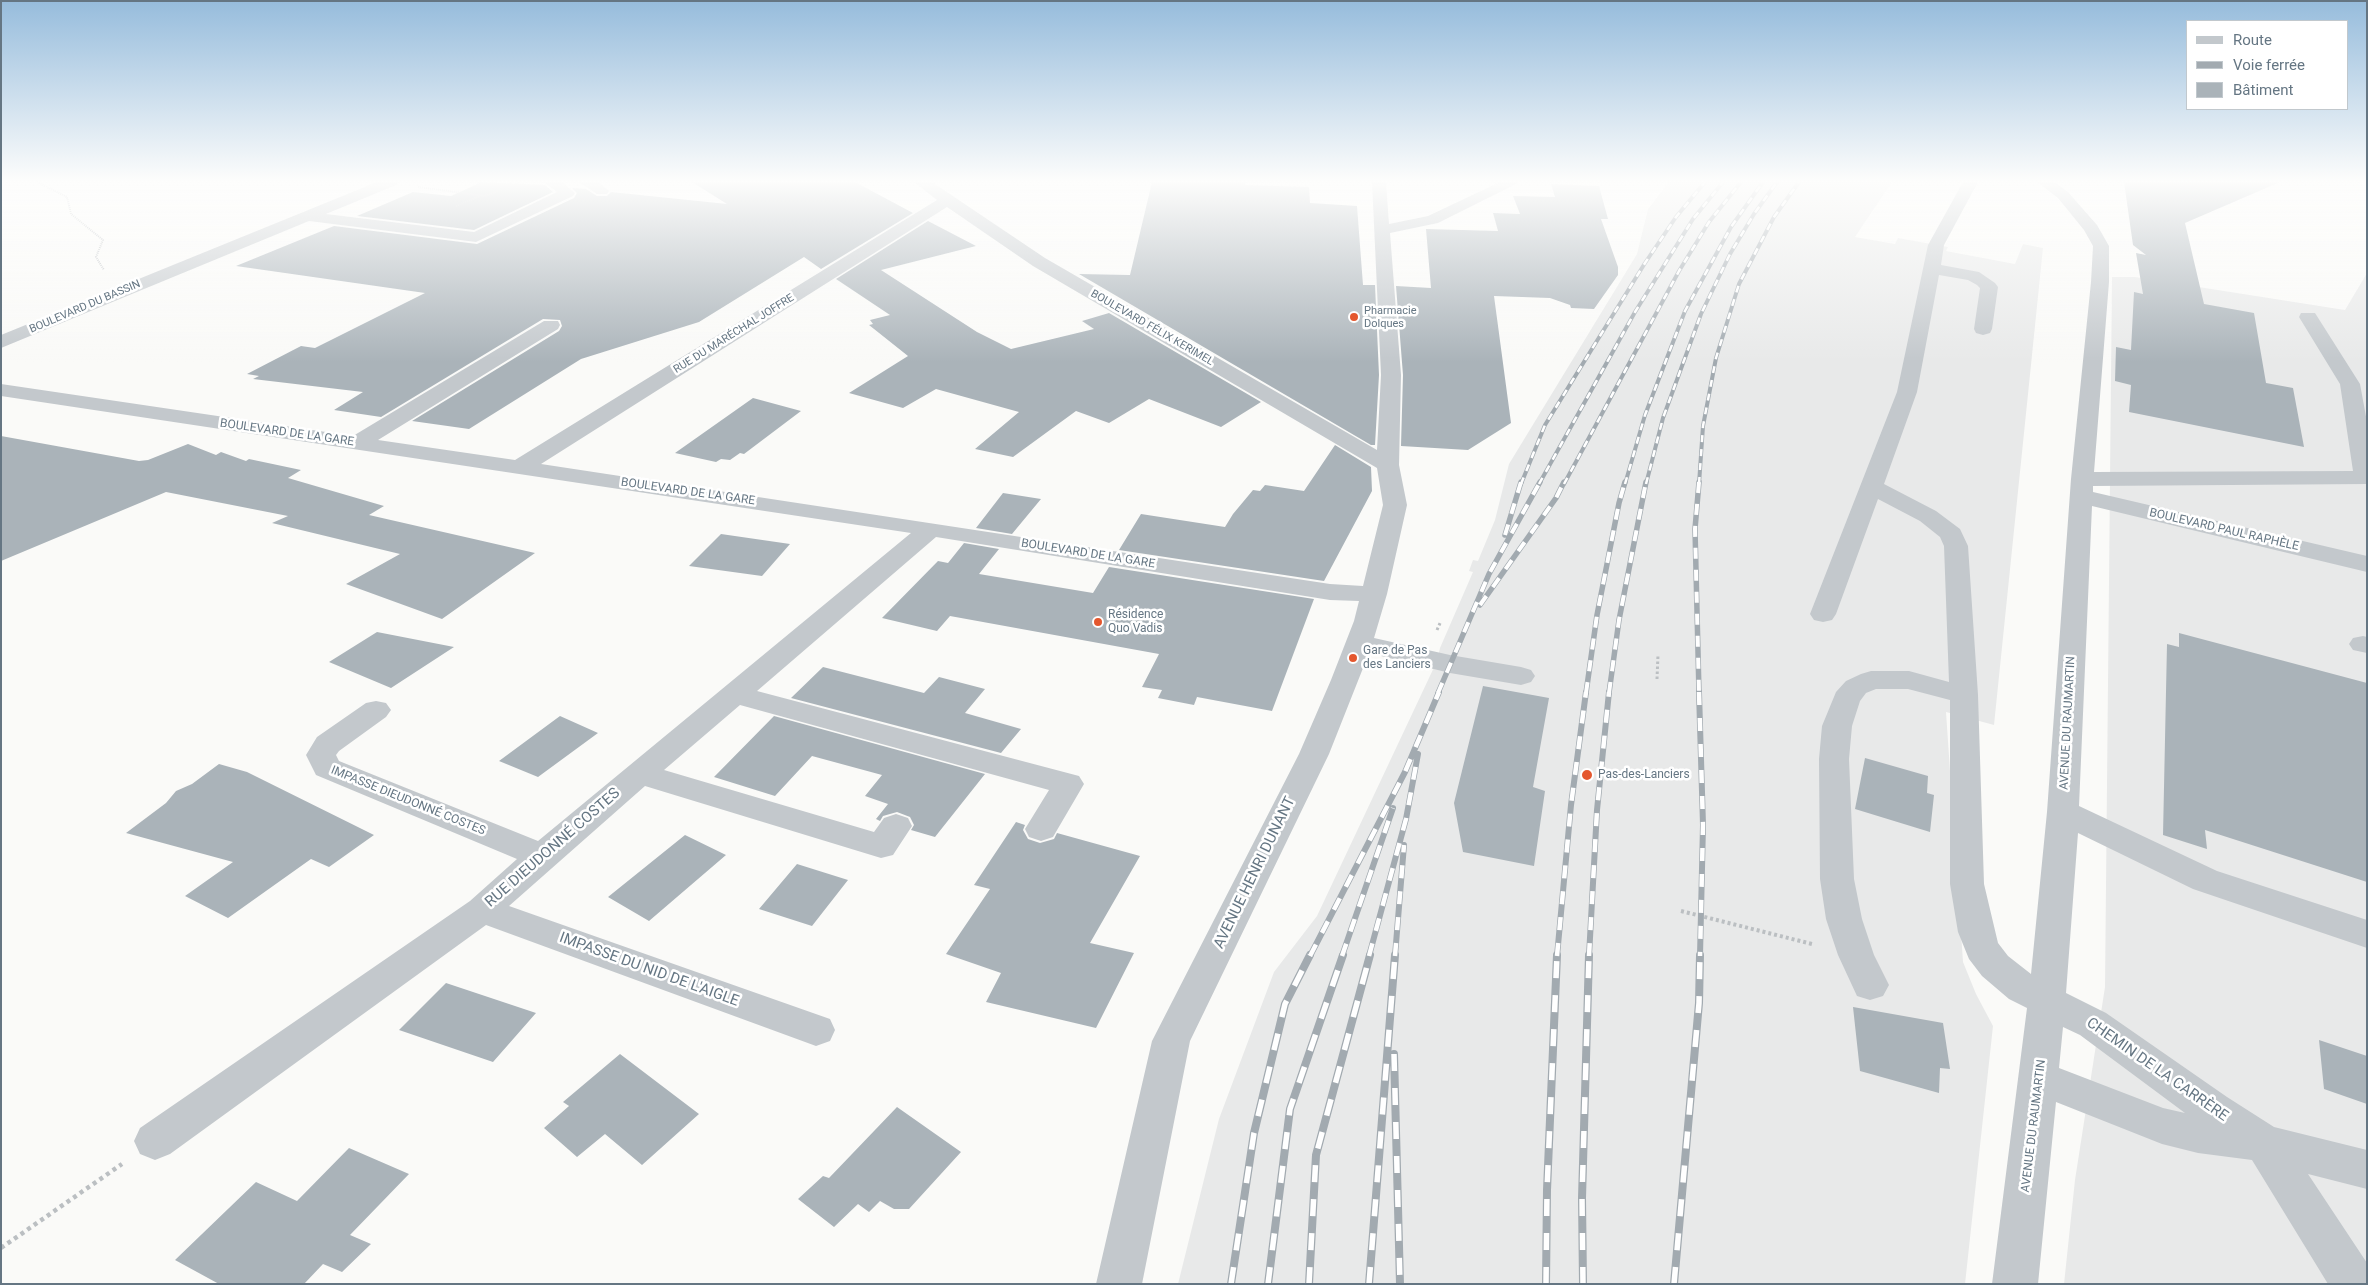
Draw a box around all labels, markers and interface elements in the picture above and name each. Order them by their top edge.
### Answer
legend [2186,20,2348,110]
text: Route [2233,31,2272,49]
text: Voie ferrée [2233,56,2305,74]
text: Bâtiment [2233,81,2293,99]
street label: BOULEVARD DU BASSIN [28,278,142,336]
street label: BOULEVARD FÉLIX KERIMEL [1088,287,1216,369]
street label: RUE DU MARÉCHAL JOFFRE [671,291,797,377]
place label: Pharmacie Dolques [1364,304,1417,330]
marker: Pharmacie Dolques [1348,311,1360,323]
street label: BOULEVARD DE LA GARE [219,416,355,450]
street label: BOULEVARD DE LA GARE [620,475,756,509]
street label: BOULEVARD PAUL RAPHÈLE [2148,506,2300,554]
street label: BOULEVARD DE LA GARE [1020,536,1156,572]
place label: Résidence Quo Vadis [1108,608,1163,636]
marker: Résidence Quo Vadis [1092,616,1104,628]
place label: Gare de Pas des Lanciers [1363,644,1431,672]
marker: Gare de Pas des Lanciers [1347,652,1359,664]
street label: AVENUE DU RAUMARTIN [2057,656,2079,790]
street label: IMPASSE DIEUDONNÉ COSTES [329,763,487,839]
marker: Pas-des-Lanciers [1580,768,1594,782]
place label: Pas-des-Lanciers [1598,768,1690,782]
street label: RUE DIEUDONNÉ COSTES [482,785,624,911]
street label: AVENUE HENRI DUNANT [1210,794,1300,952]
street label: IMPASSE DU NID DE L'AIGLE [557,929,741,1011]
street label: CHEMIN DE LA CARRÈRE [2083,1014,2231,1126]
street label: AVENUE DU RAUMARTIN [2019,1059,2049,1193]

